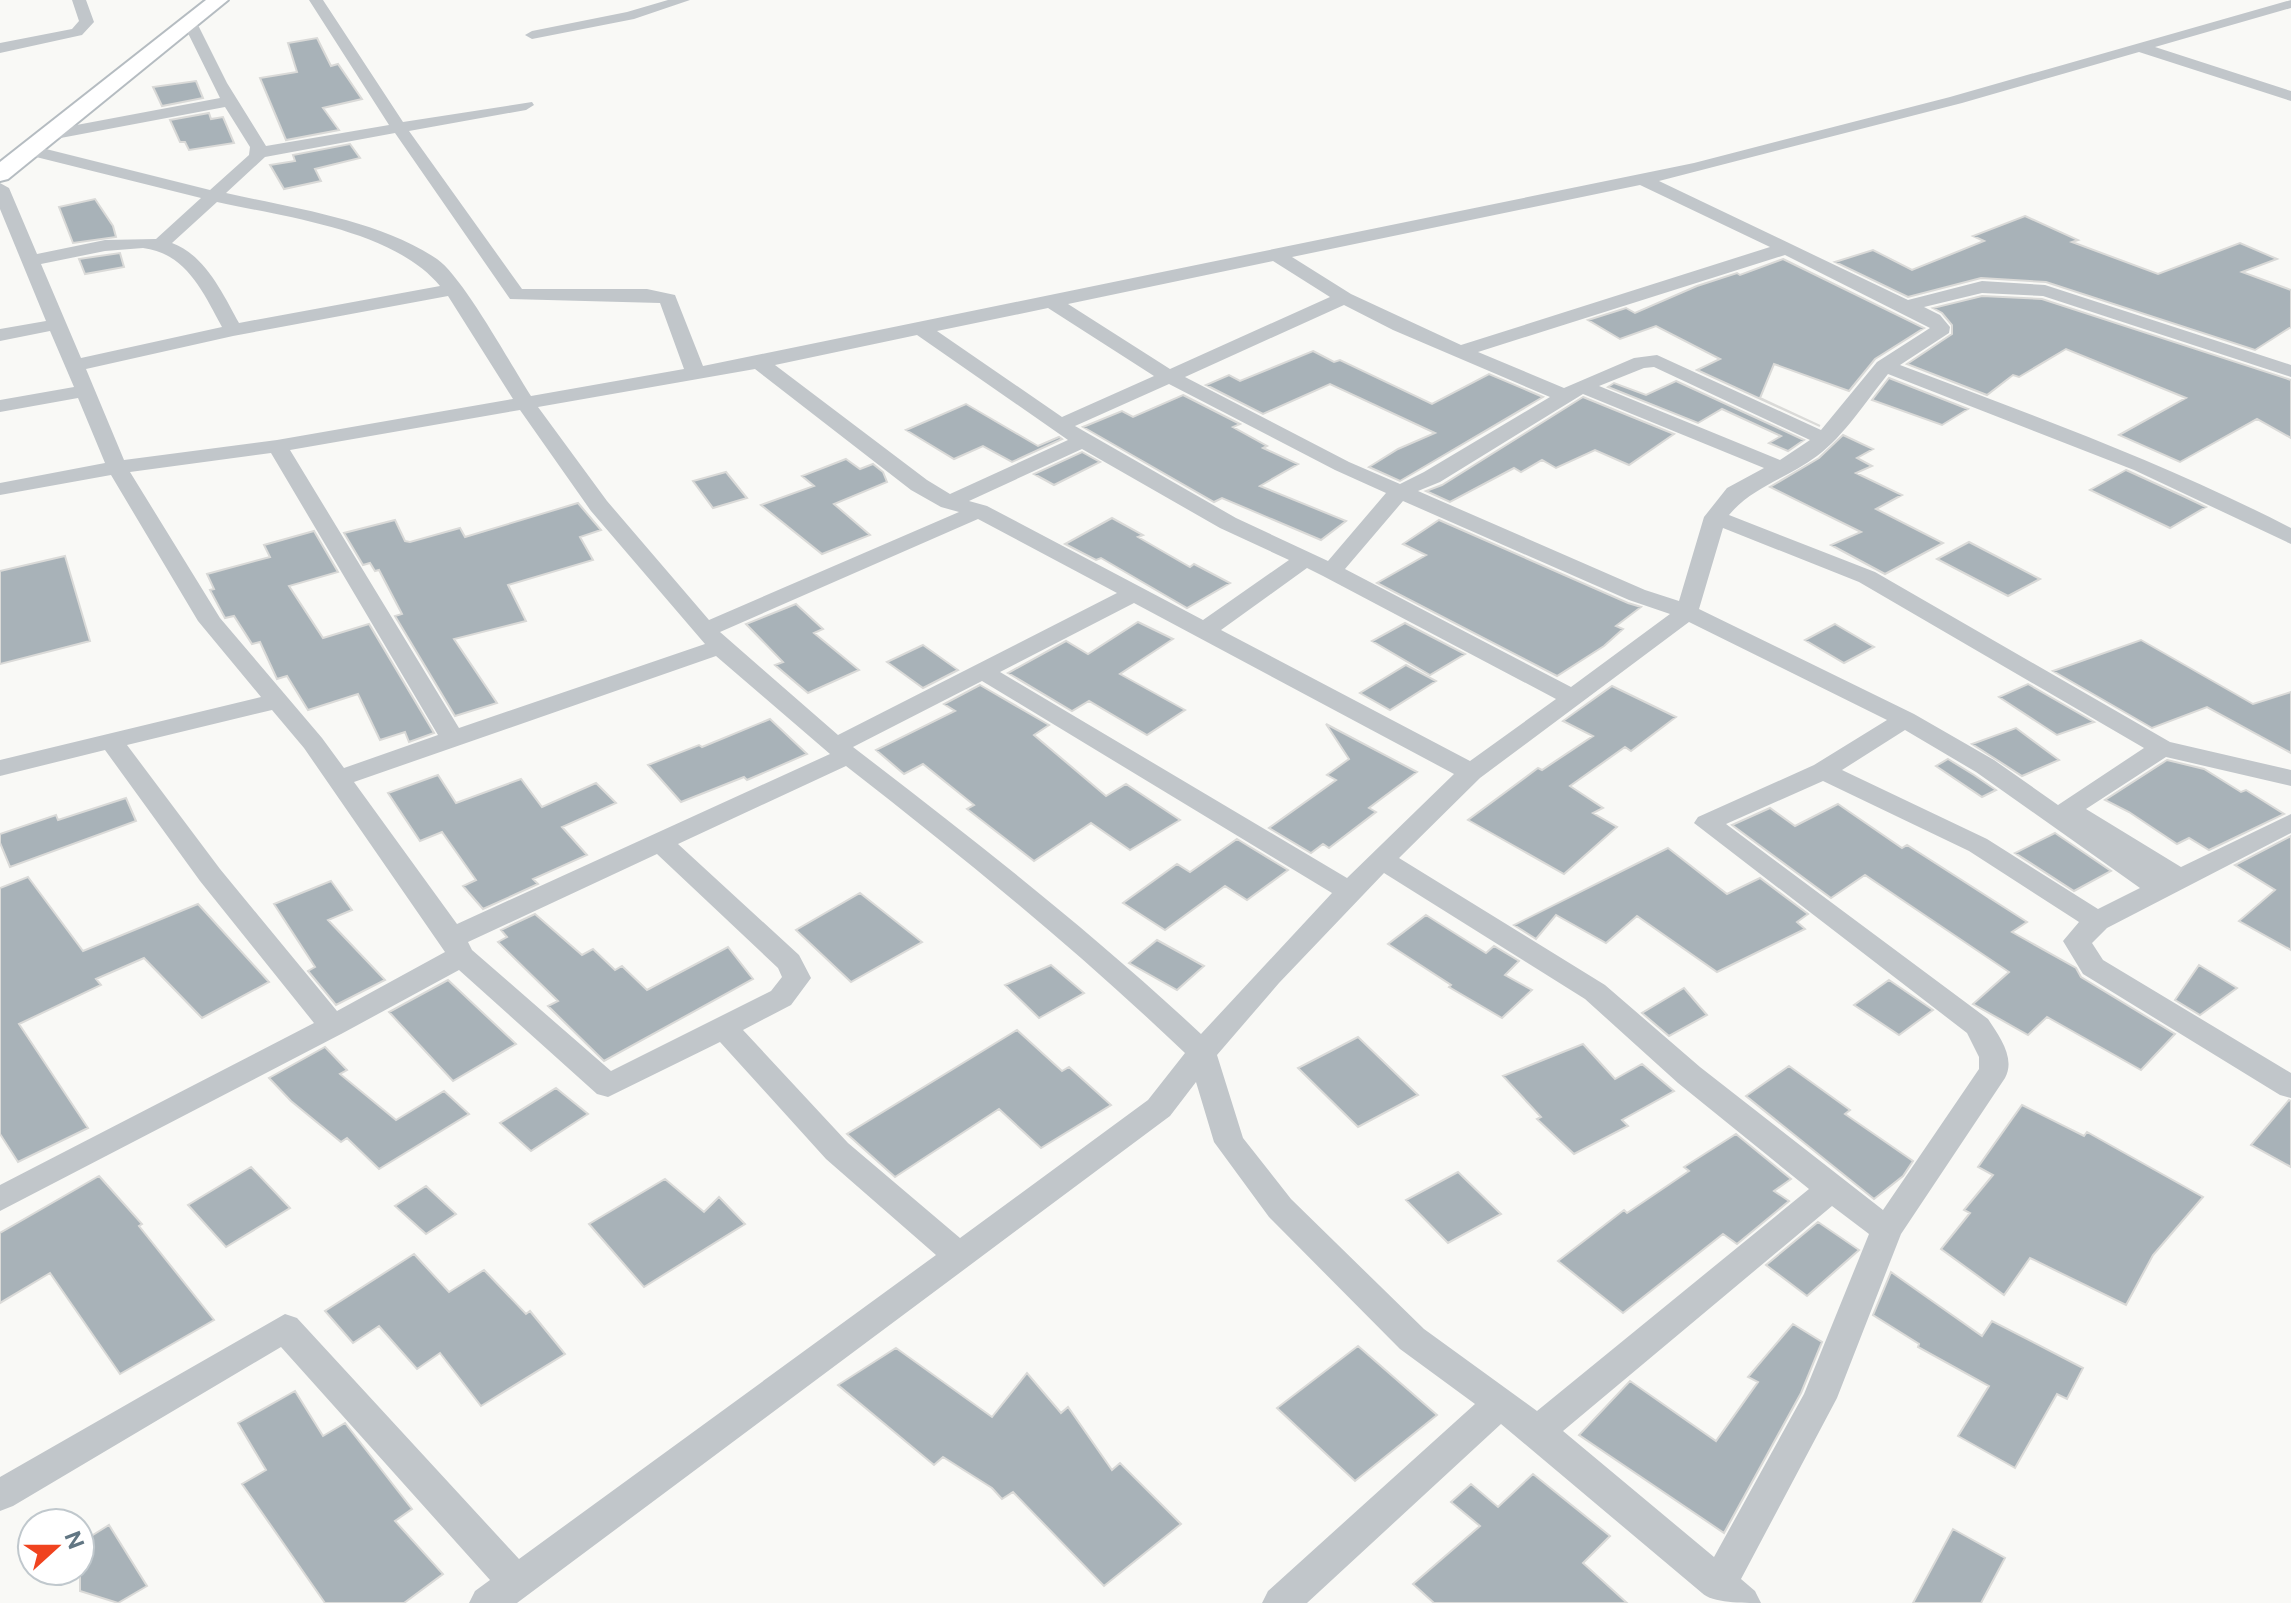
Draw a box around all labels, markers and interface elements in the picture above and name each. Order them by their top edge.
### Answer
north arrow [16,1507,96,1587]
text: N [59,1527,90,1553]

